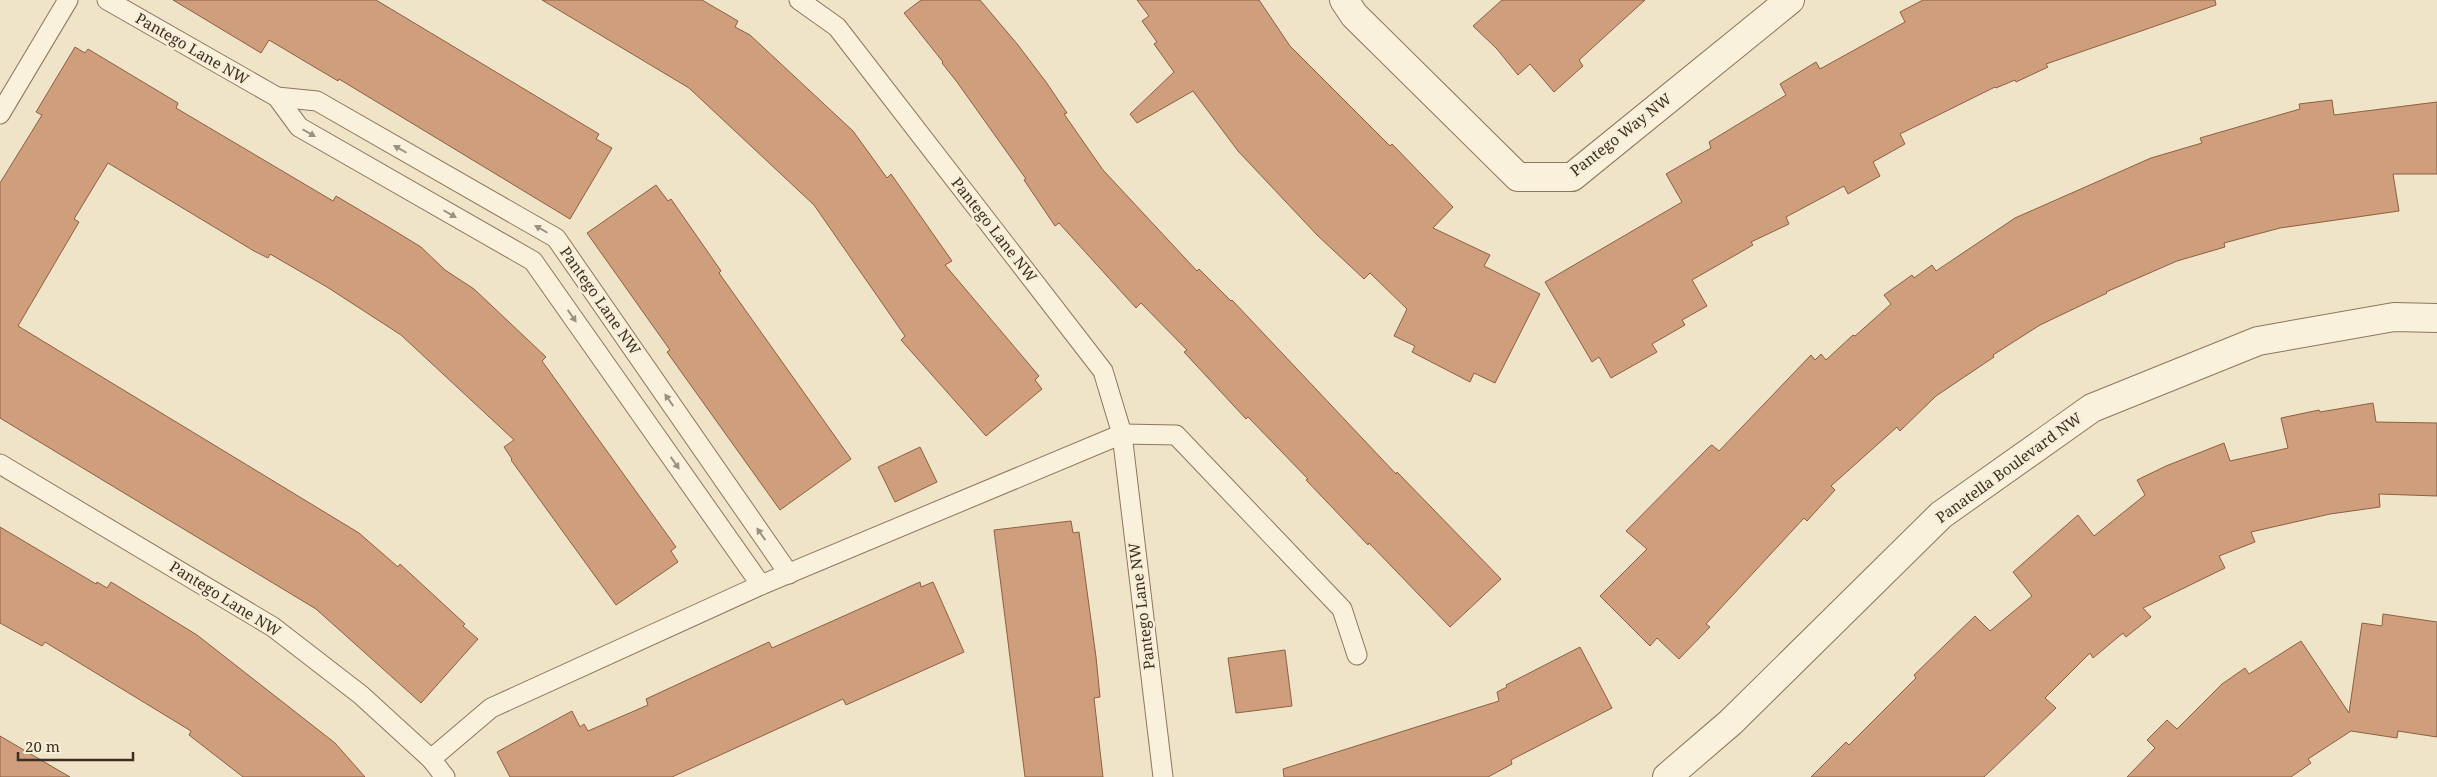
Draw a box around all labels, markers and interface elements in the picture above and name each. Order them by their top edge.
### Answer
street label: Pantego Lane NW [132,8,253,89]
street label: Pantego Way NW [1566,88,1675,180]
one-way arrow [302,129,317,137]
one-way arrow [393,144,406,153]
street label: Pantego Lane NW [948,173,1042,286]
one-way arrow [444,209,457,218]
one-way arrow [534,225,547,234]
street label: Pantego Lane NW [556,242,646,359]
one-way arrow [567,309,577,323]
one-way arrow [664,393,674,407]
street label: Panatella Boulevard NW [1931,407,2086,527]
one-way arrow [670,456,680,470]
one-way arrow [756,527,766,540]
street label: Pantego Lane NW [1123,541,1159,671]
street label: Pantego Lane NW [166,556,285,641]
scale bar [18,730,132,762]
text: 20 m [25,736,60,756]

